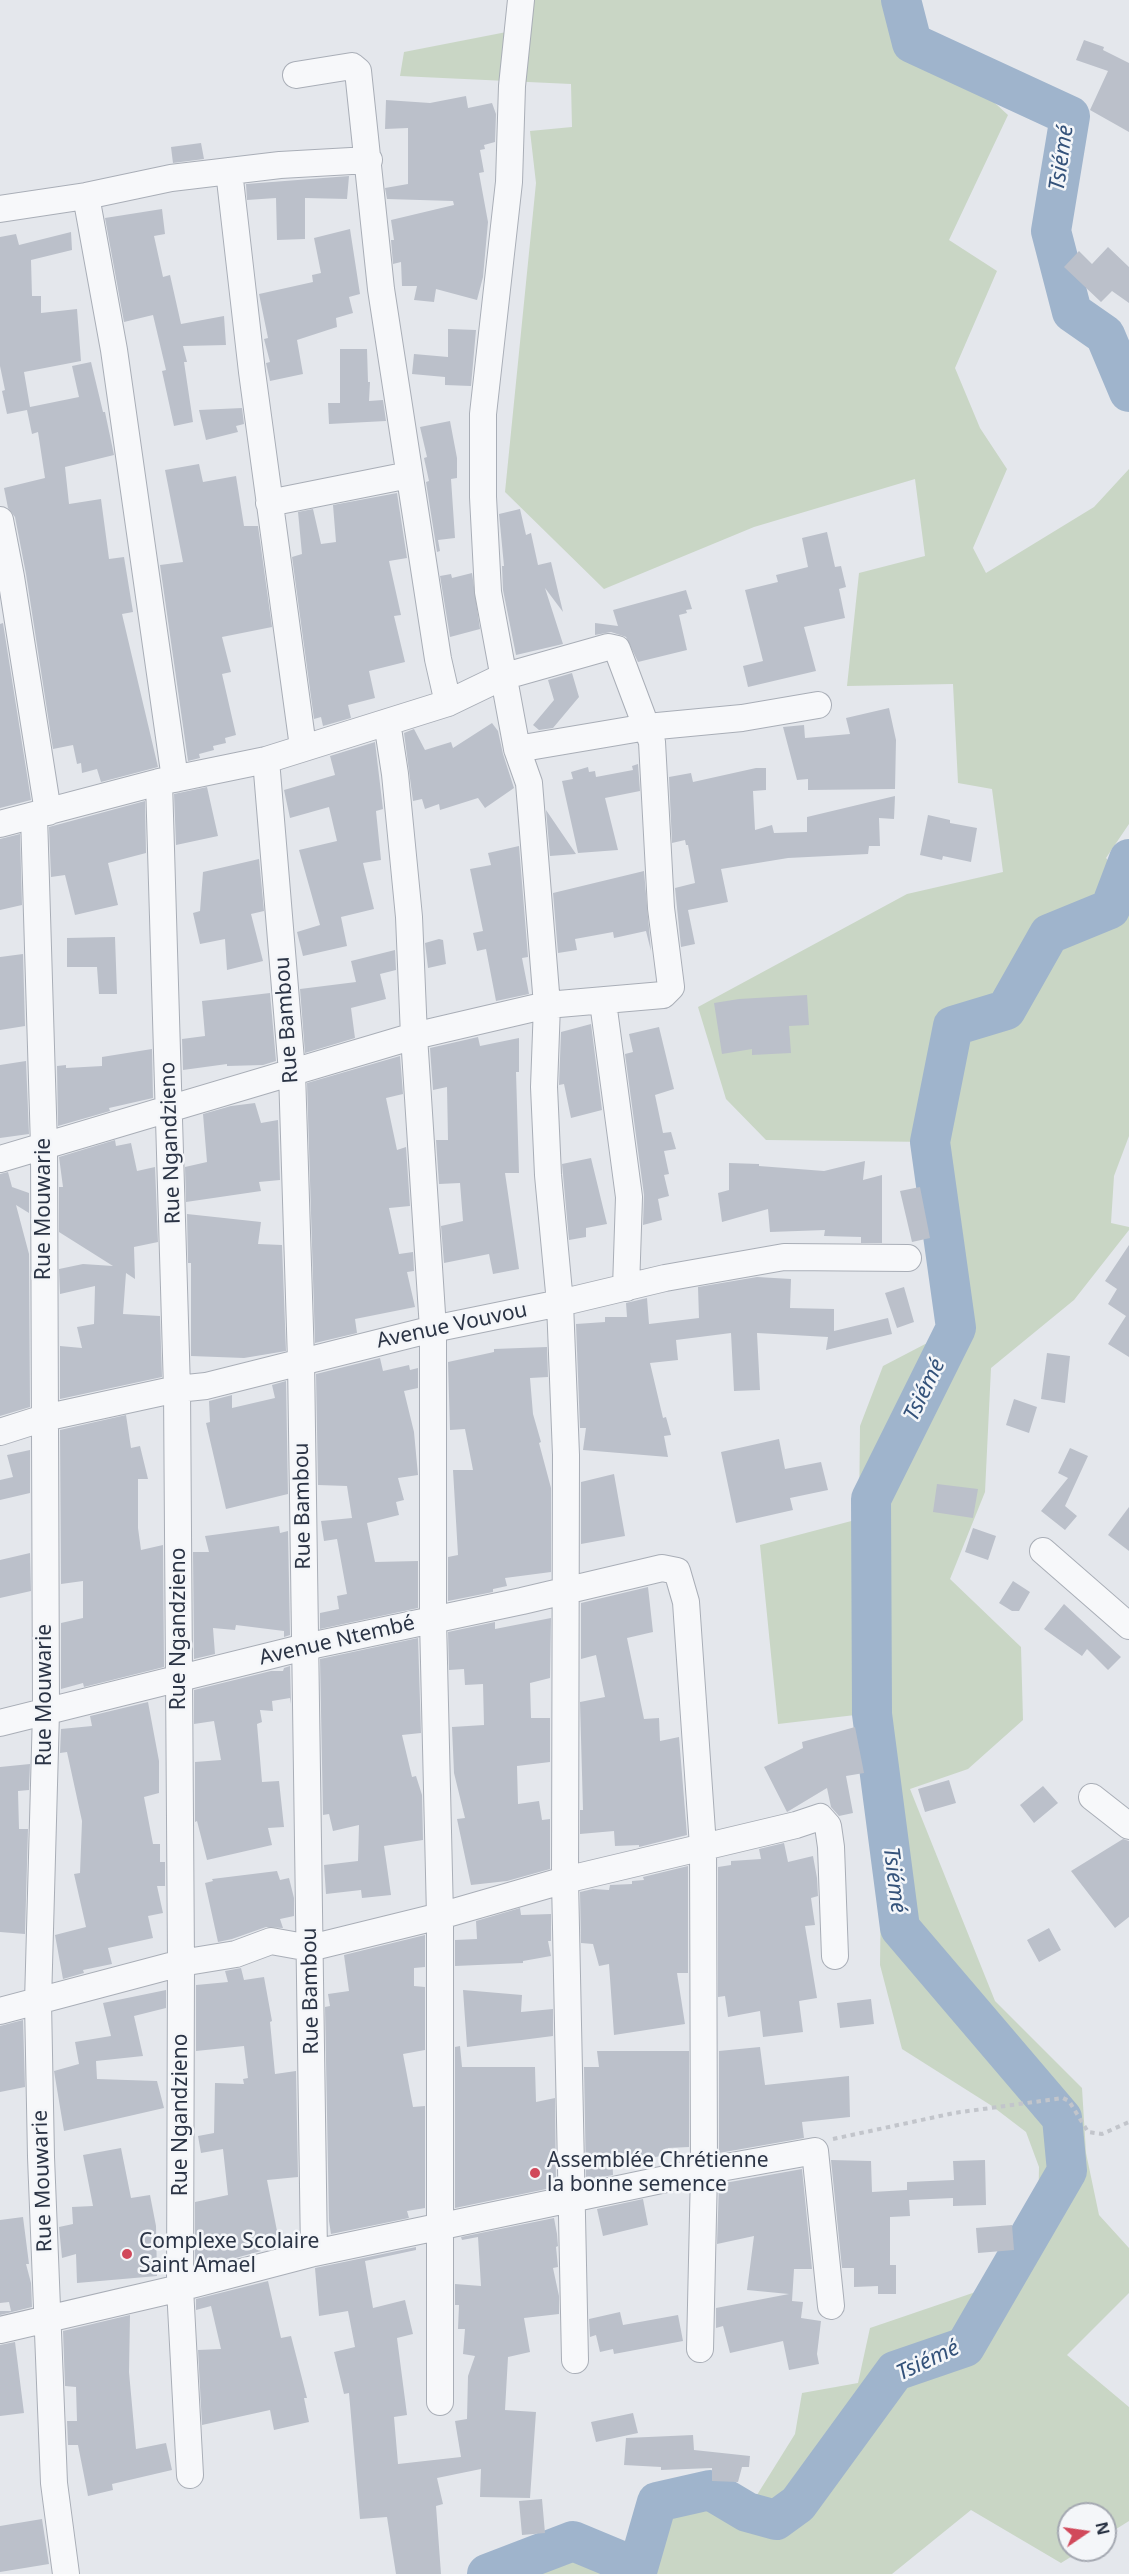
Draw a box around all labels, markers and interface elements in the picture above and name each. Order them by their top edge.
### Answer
water label: Tsiémé [1044,123,1080,193]
street label: Rue Bambou [270,956,304,1084]
street label: Rue Ngandzieno [156,1061,186,1225]
street label: Rue Mouwarie [31,1138,57,1280]
street label: Avenue Vouvou [374,1298,530,1354]
water label: Tsiémé [899,1355,951,1425]
street label: Rue Bambou [289,1442,317,1570]
street label: Rue Ngandzieno [166,1548,192,1710]
street label: Avenue Ntembé [257,1611,417,1671]
street label: Rue Mouwarie [32,1624,58,1766]
water label: Tsiémé [877,1846,911,1914]
street label: Rue Bambou [297,1927,325,2055]
street label: Rue Ngandzieno [168,2034,194,2196]
street label: Rue Mouwarie [28,2109,58,2253]
place label: Assemblée Chrétienne la bonne semence [547,2148,768,2198]
marker: Assemblée Chrétienne la bonne semence [528,2166,542,2180]
place label: Complexe Scolaire Saint Amael [139,2229,319,2279]
marker: Complexe Scolaire Saint Amael [120,2247,134,2261]
water label: Tsiémé [892,2335,964,2387]
north arrow [1057,2502,1117,2562]
text: N [1090,2520,1115,2537]

